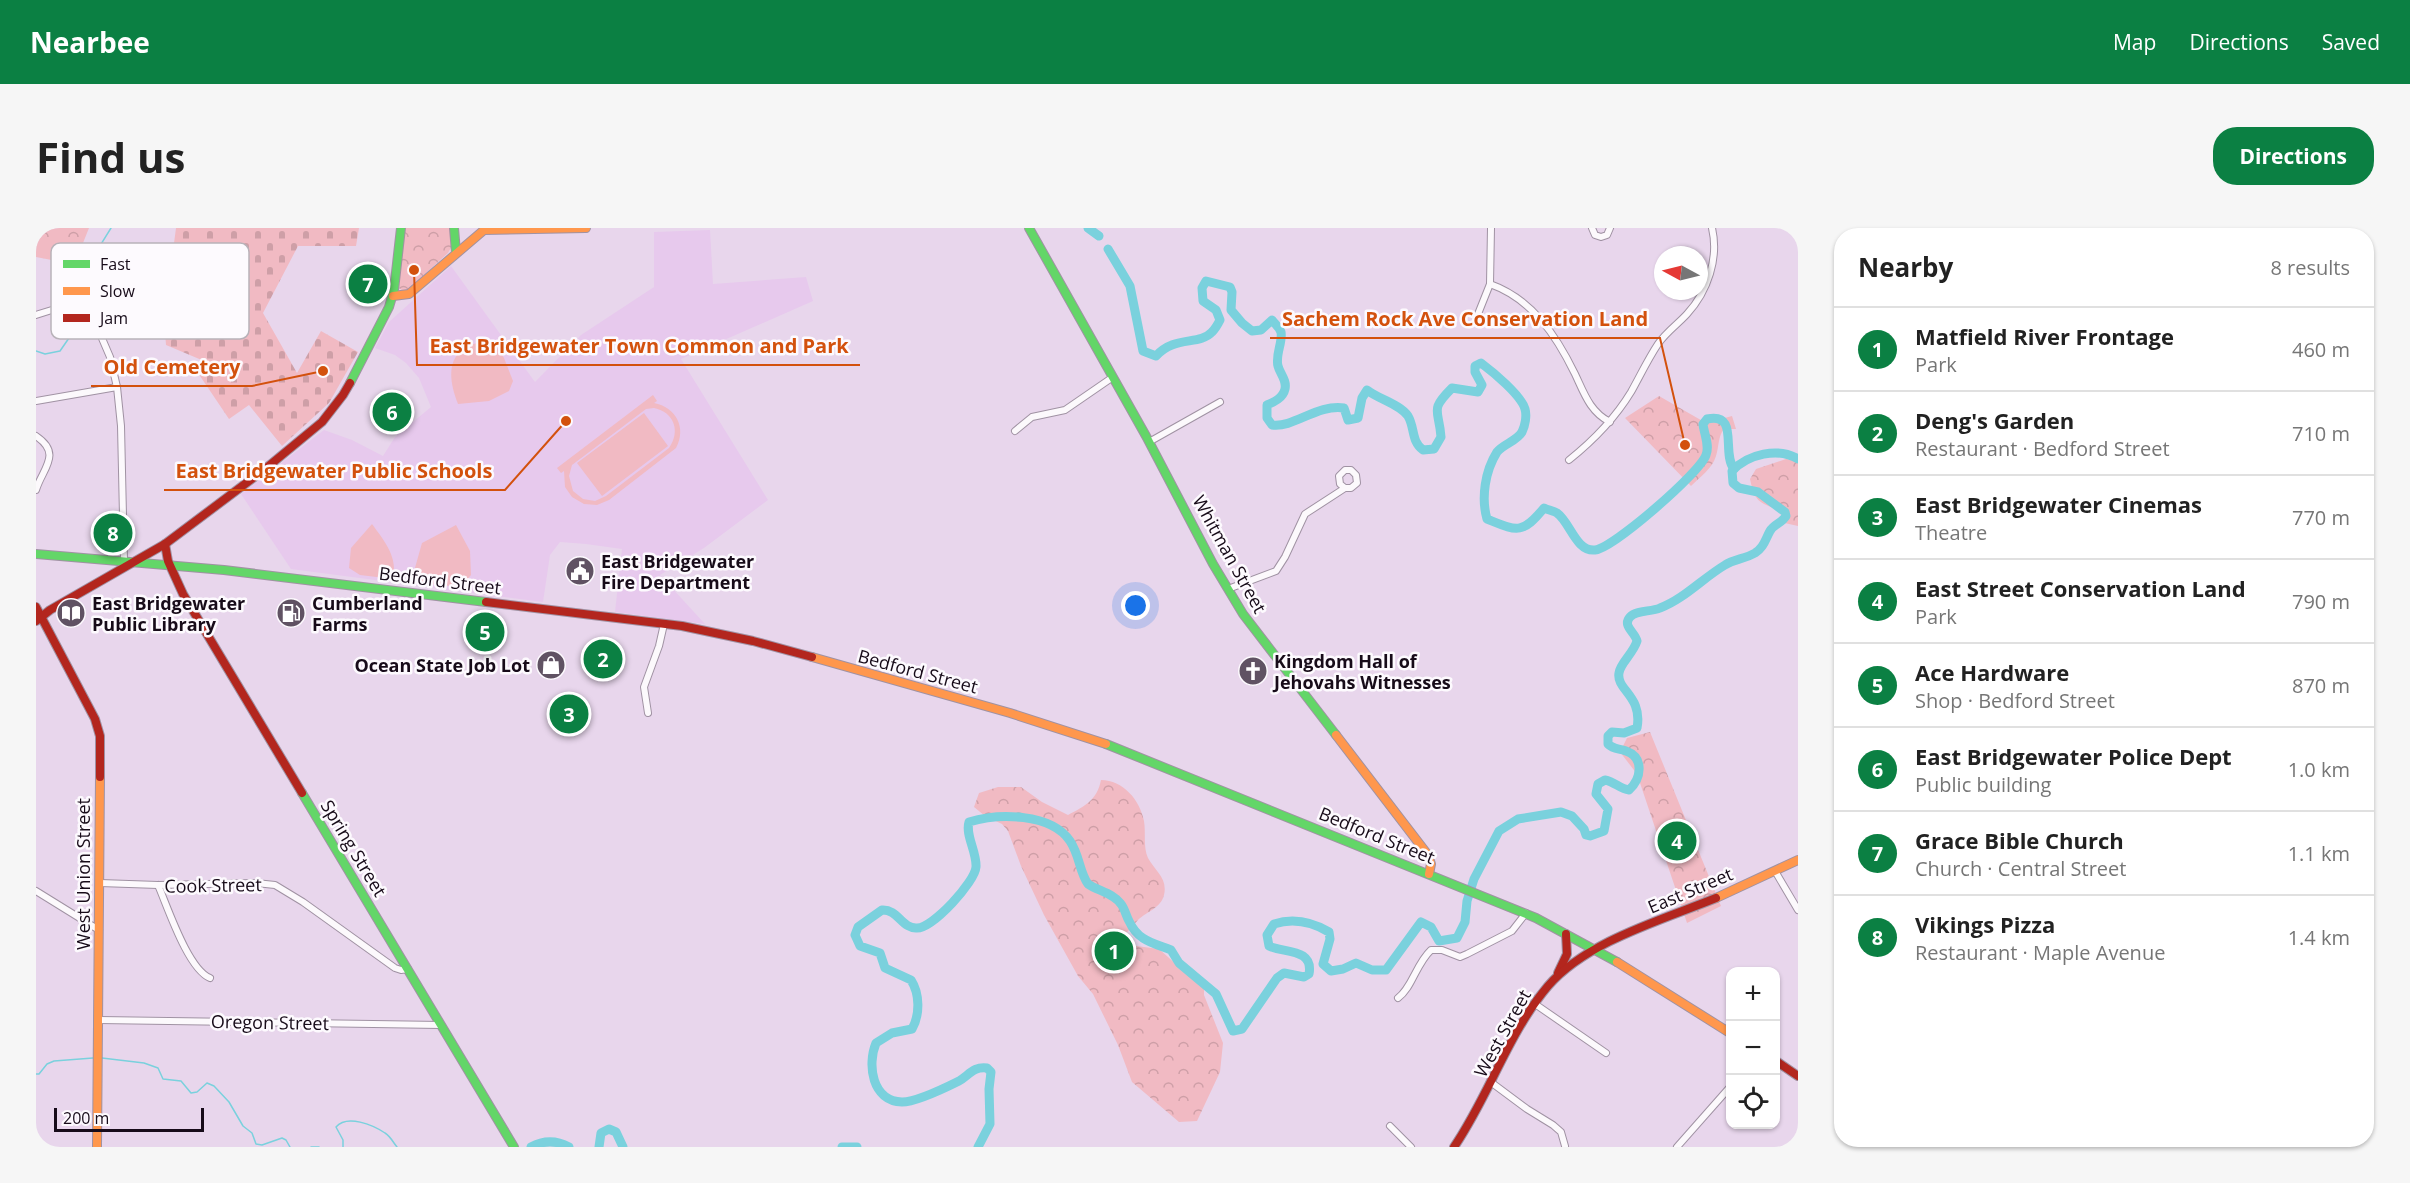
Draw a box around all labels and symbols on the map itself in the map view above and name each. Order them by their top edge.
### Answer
legend [51,243,249,339]
north arrow [1654,246,1708,300]
text: Fast [100,253,131,275]
pin: 7 [348,262,388,306]
text: Slow [100,280,135,302]
callout: Sachem Rock Ave Conservation Land [1270,300,1660,338]
text: Sachem Rock Ave Conservation Land [1282,305,1648,332]
text: Jam [98,307,128,329]
callout: East Bridgewater Town Common and Park [417,327,860,365]
text: East Bridgewater Town Common and Park [429,332,849,359]
callout: Old Cemetery [91,348,252,386]
text: Old Cemetery [104,353,241,380]
pin: 6 [372,390,412,435]
callout: East Bridgewater Public Schools [164,452,505,490]
text: East Bridgewater Public Schools [176,457,492,484]
street label: Whitman Street [1188,491,1272,617]
pin: 8 [94,510,133,556]
place label: East Bridgewater Fire Department [601,549,754,594]
public building icon: East Bridgewater Fire Department [564,555,596,587]
street label: Bedford Street [378,561,502,599]
place label: East Bridgewater Public Library [92,591,245,636]
place label: Cumberland Farms [312,591,423,636]
your location [1121,591,1150,620]
library icon: East Bridgewater Public Library [55,597,87,629]
fuel station icon: Cumberland Farms [275,597,307,629]
pin: 5 [466,610,504,654]
pin: 2 [584,636,622,682]
street label: Bedford Street [856,643,980,699]
shop icon: Ocean State Job Lot [535,649,567,681]
place label: Kingdom Hall of Jehovahs Witnesses [1272,649,1451,694]
place label: Ocean State Job Lot [354,653,530,677]
church icon: Kingdom Hall of Jehovahs Witnesses [1237,655,1269,687]
pin: 3 [550,692,588,736]
street label: Spring Street [316,795,392,901]
street label: West Union Street [71,798,95,950]
street label: Bedford Street [1316,801,1438,869]
pin: 4 [1658,818,1696,864]
street label: East Street [1644,861,1736,919]
street label: Cook Street [164,872,262,898]
pin: 1 [1094,928,1134,974]
street label: West Street [1468,985,1536,1081]
street label: Oregon Street [211,1009,329,1035]
scale bar [54,1105,204,1132]

